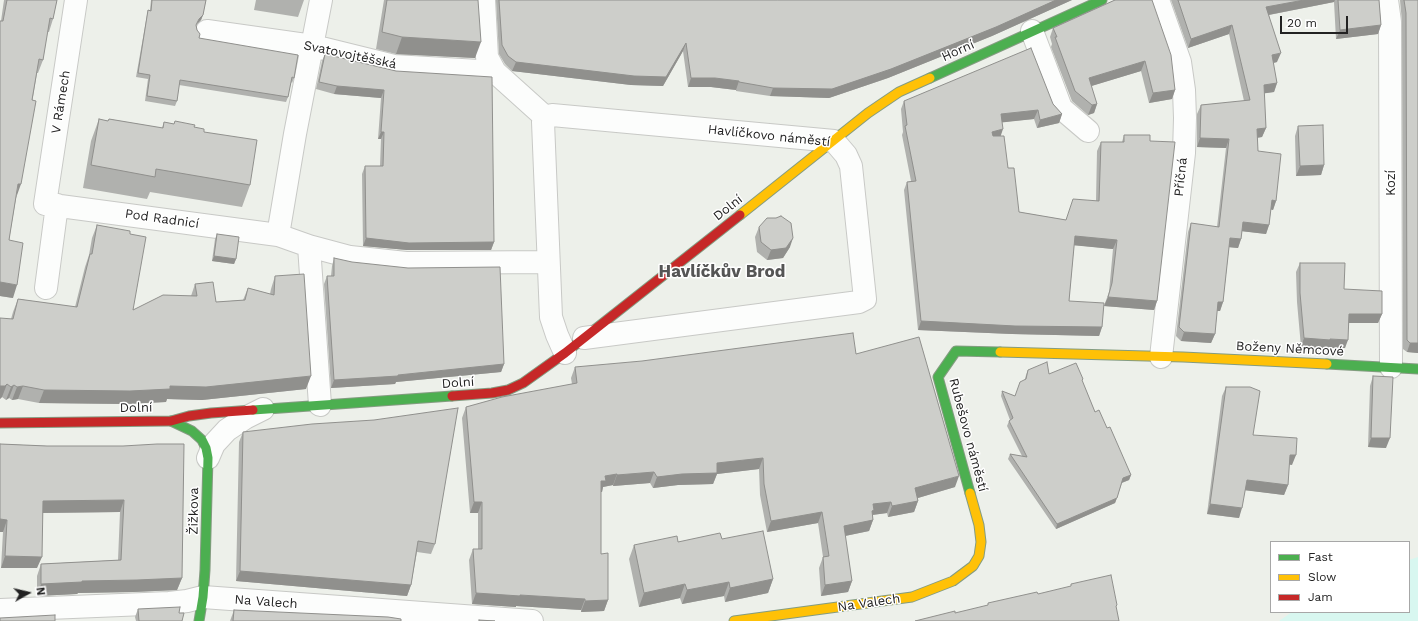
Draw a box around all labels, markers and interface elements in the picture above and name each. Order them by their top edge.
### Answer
scale bar [1282,8,1350,34]
text: 20 m [1287,16,1317,30]
street label: Horní [939,37,977,65]
street label: Svatovojtěšská [302,38,398,72]
street label: V Rámech [48,69,74,135]
street label: Havlíčkovo náměstí [707,122,831,150]
street label: Příčná [1171,157,1191,197]
street label: Kozí [1383,170,1399,196]
street label: Dolní [710,192,746,224]
street label: Pod Radnicí [124,206,200,232]
district label: Havlíčkův Brod [659,262,785,282]
street label: Boženy Němcové [1236,338,1344,360]
street label: Dolní [441,374,475,392]
street label: Rubešovo náměstí [945,377,991,493]
street label: Dolní [120,400,152,416]
street label: Žižkova [186,487,202,535]
legend [1270,541,1410,613]
text: Fast [1308,550,1333,564]
text: Slow [1308,570,1336,584]
north arrow [8,573,48,613]
text: N [33,586,47,596]
text: Jam [1308,590,1333,604]
street label: Na Valech [837,591,901,615]
street label: Na Valech [234,592,298,612]

